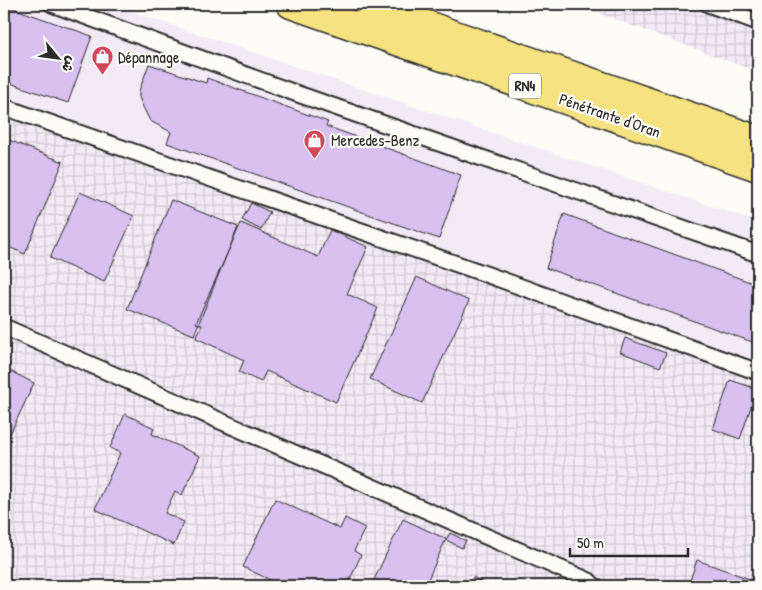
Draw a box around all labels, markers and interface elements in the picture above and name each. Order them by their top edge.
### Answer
north arrow [32,32,82,82]
shop icon: Dépannage [90,45,114,76]
place label: Dépannage [118,46,180,68]
text: ش [58,53,82,76]
road number: RN4 [509,74,541,98]
street label: Pénétrante d'Oran [556,87,664,143]
shop icon: Mercedes-Benz [303,128,327,159]
place label: Mercedes-Benz [331,129,420,151]
scale bar [570,525,687,557]
text: 50 m [577,532,604,553]

